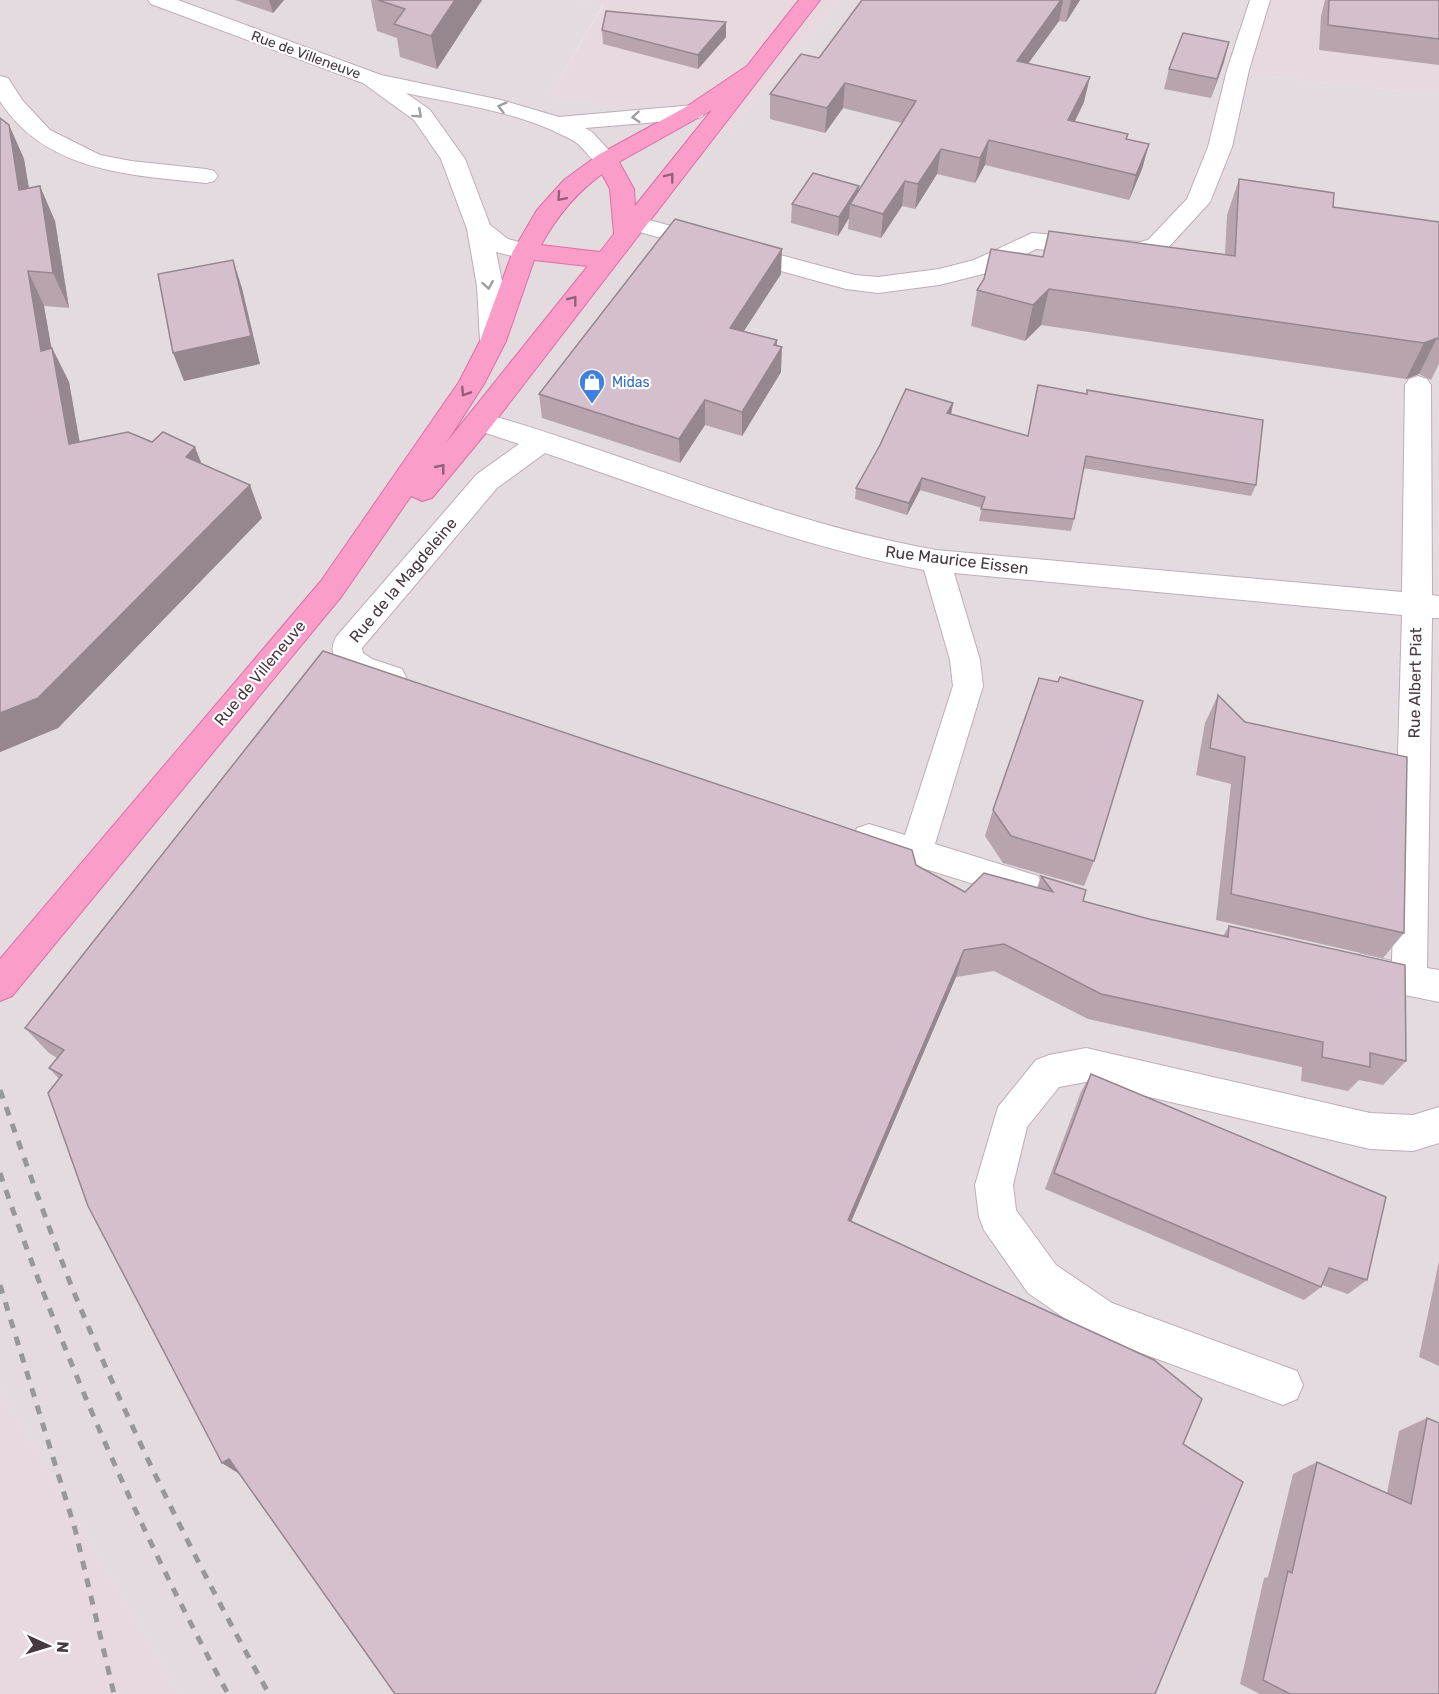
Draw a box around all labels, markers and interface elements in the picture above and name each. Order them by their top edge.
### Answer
street label: Rue de Villeneuve [249,27,363,83]
one-way arrow [497,102,507,115]
one-way arrow [411,107,421,118]
one-way arrow [632,110,641,123]
one-way arrow [663,173,674,184]
one-way arrow [557,190,568,201]
one-way arrow [481,279,494,289]
one-way arrow [566,296,577,307]
shop icon: Midas [577,367,607,405]
place label: Midas [612,374,650,391]
one-way arrow [461,385,472,396]
one-way arrow [434,464,445,475]
street label: Rue de la Magdeleine [345,514,461,646]
street label: Rue Maurice Eissen [884,542,1030,578]
street label: Rue de Villeneuve [210,616,310,730]
street label: Rue Albert Piat [1405,627,1425,739]
north arrow [18,1616,78,1676]
text: N [53,1641,72,1653]

